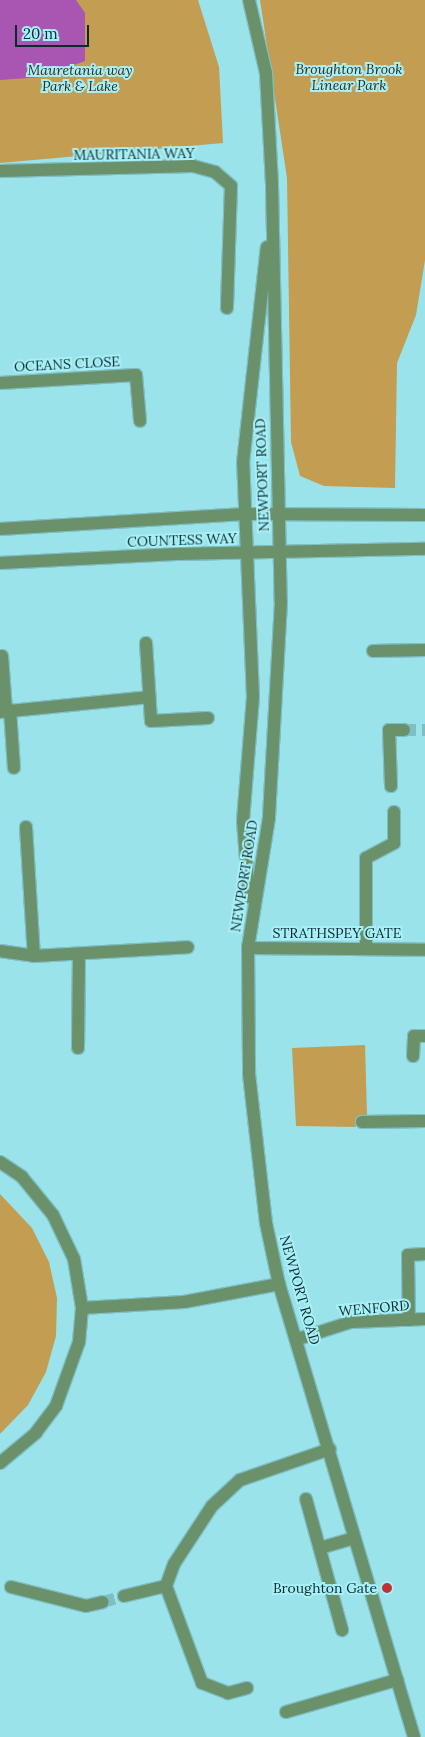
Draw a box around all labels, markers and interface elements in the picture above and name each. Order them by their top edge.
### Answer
scale bar [18,15,91,47]
text: 20 m [23,24,58,43]
park label: Broughton Brook Linear Park [295,61,403,94]
park label: Mauretania way Park & Lake [28,62,132,94]
street label: MAURITANIA WAY [73,145,195,163]
street label: OCEANS CLOSE [14,353,120,375]
street label: NEWPORT ROAD [252,418,272,532]
street label: COUNTESS WAY [127,530,237,550]
street label: NEWPORT ROAD [227,819,261,933]
street label: STRATHSPEY GATE [272,925,402,941]
street label: NEWPORT ROAD [276,1233,324,1347]
street label: WENFORD [338,1297,410,1319]
place label: Broughton Gate [273,1580,377,1596]
marker: Broughton Gate [381,1582,393,1594]

